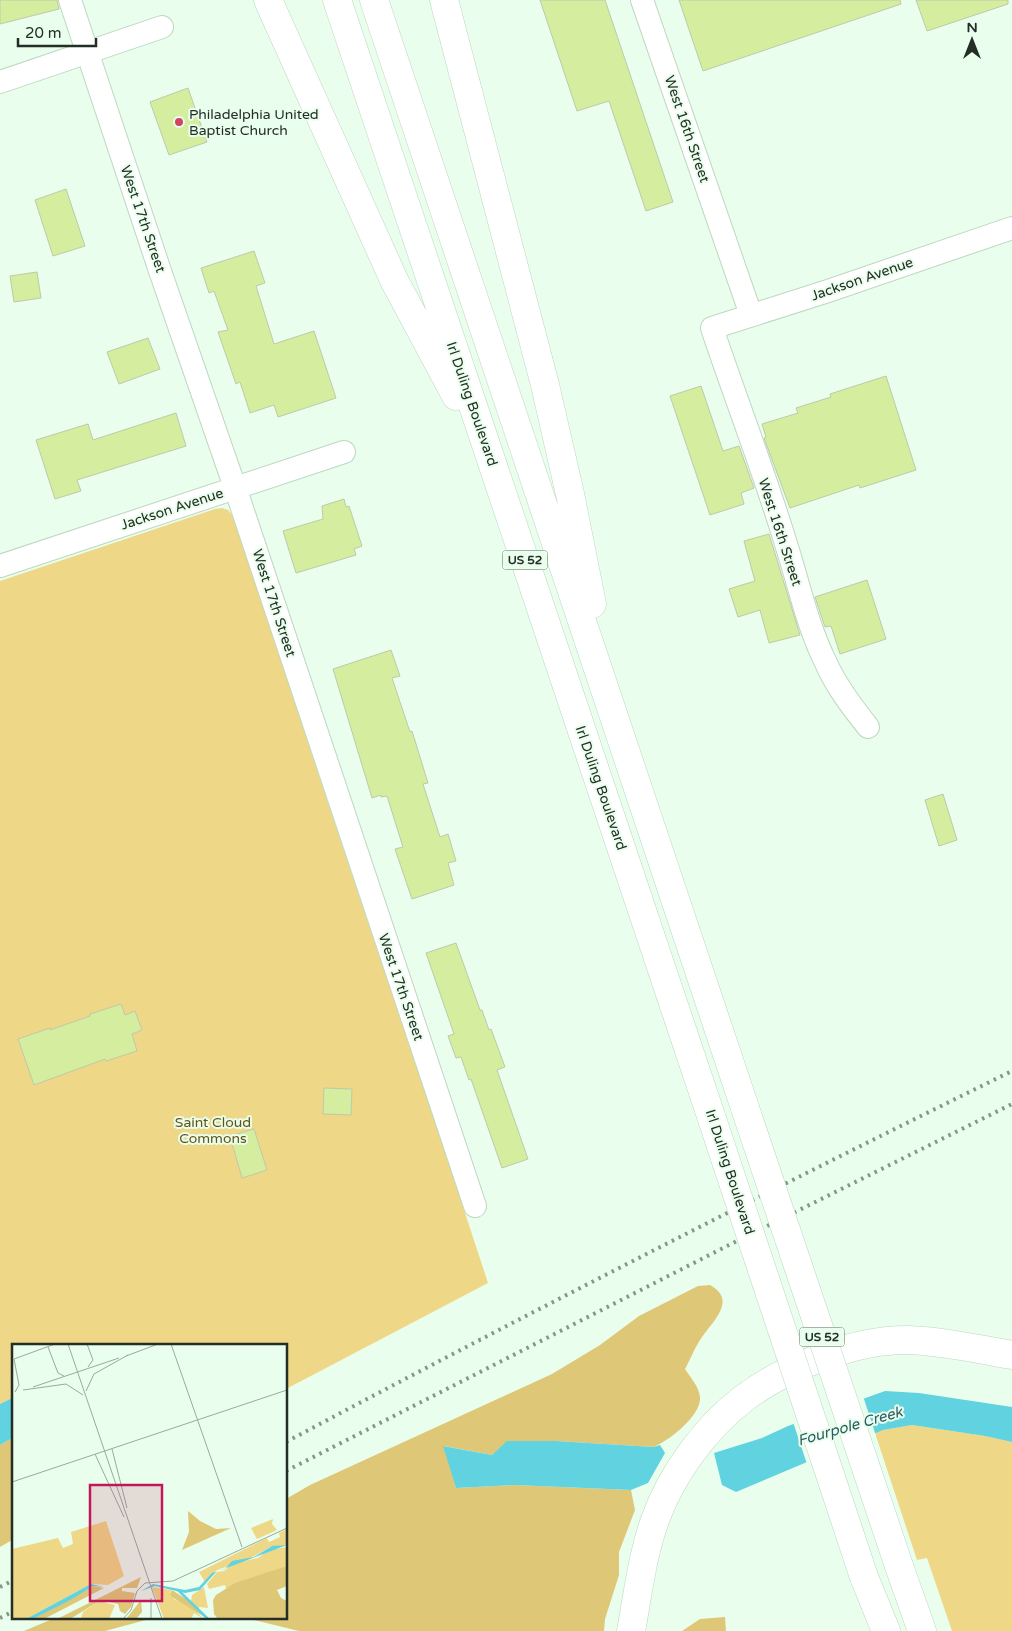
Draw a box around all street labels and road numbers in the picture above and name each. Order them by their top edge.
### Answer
street label: West 16th Street [661,73,714,185]
street label: West 17th Street [117,163,170,275]
street label: Jackson Avenue [809,254,915,304]
street label: Irl Duling Boulevard [443,340,501,468]
street label: West 16th Street [755,476,806,589]
street label: Jackson Avenue [119,484,226,534]
street label: West 17th Street [249,547,300,660]
road number: US 52 [502,550,548,570]
street label: Irl Duling Boulevard [572,724,630,852]
street label: West 17th Street [375,931,428,1043]
street label: Irl Duling Boulevard [702,1107,758,1237]
road number: US 52 [800,1328,844,1346]

